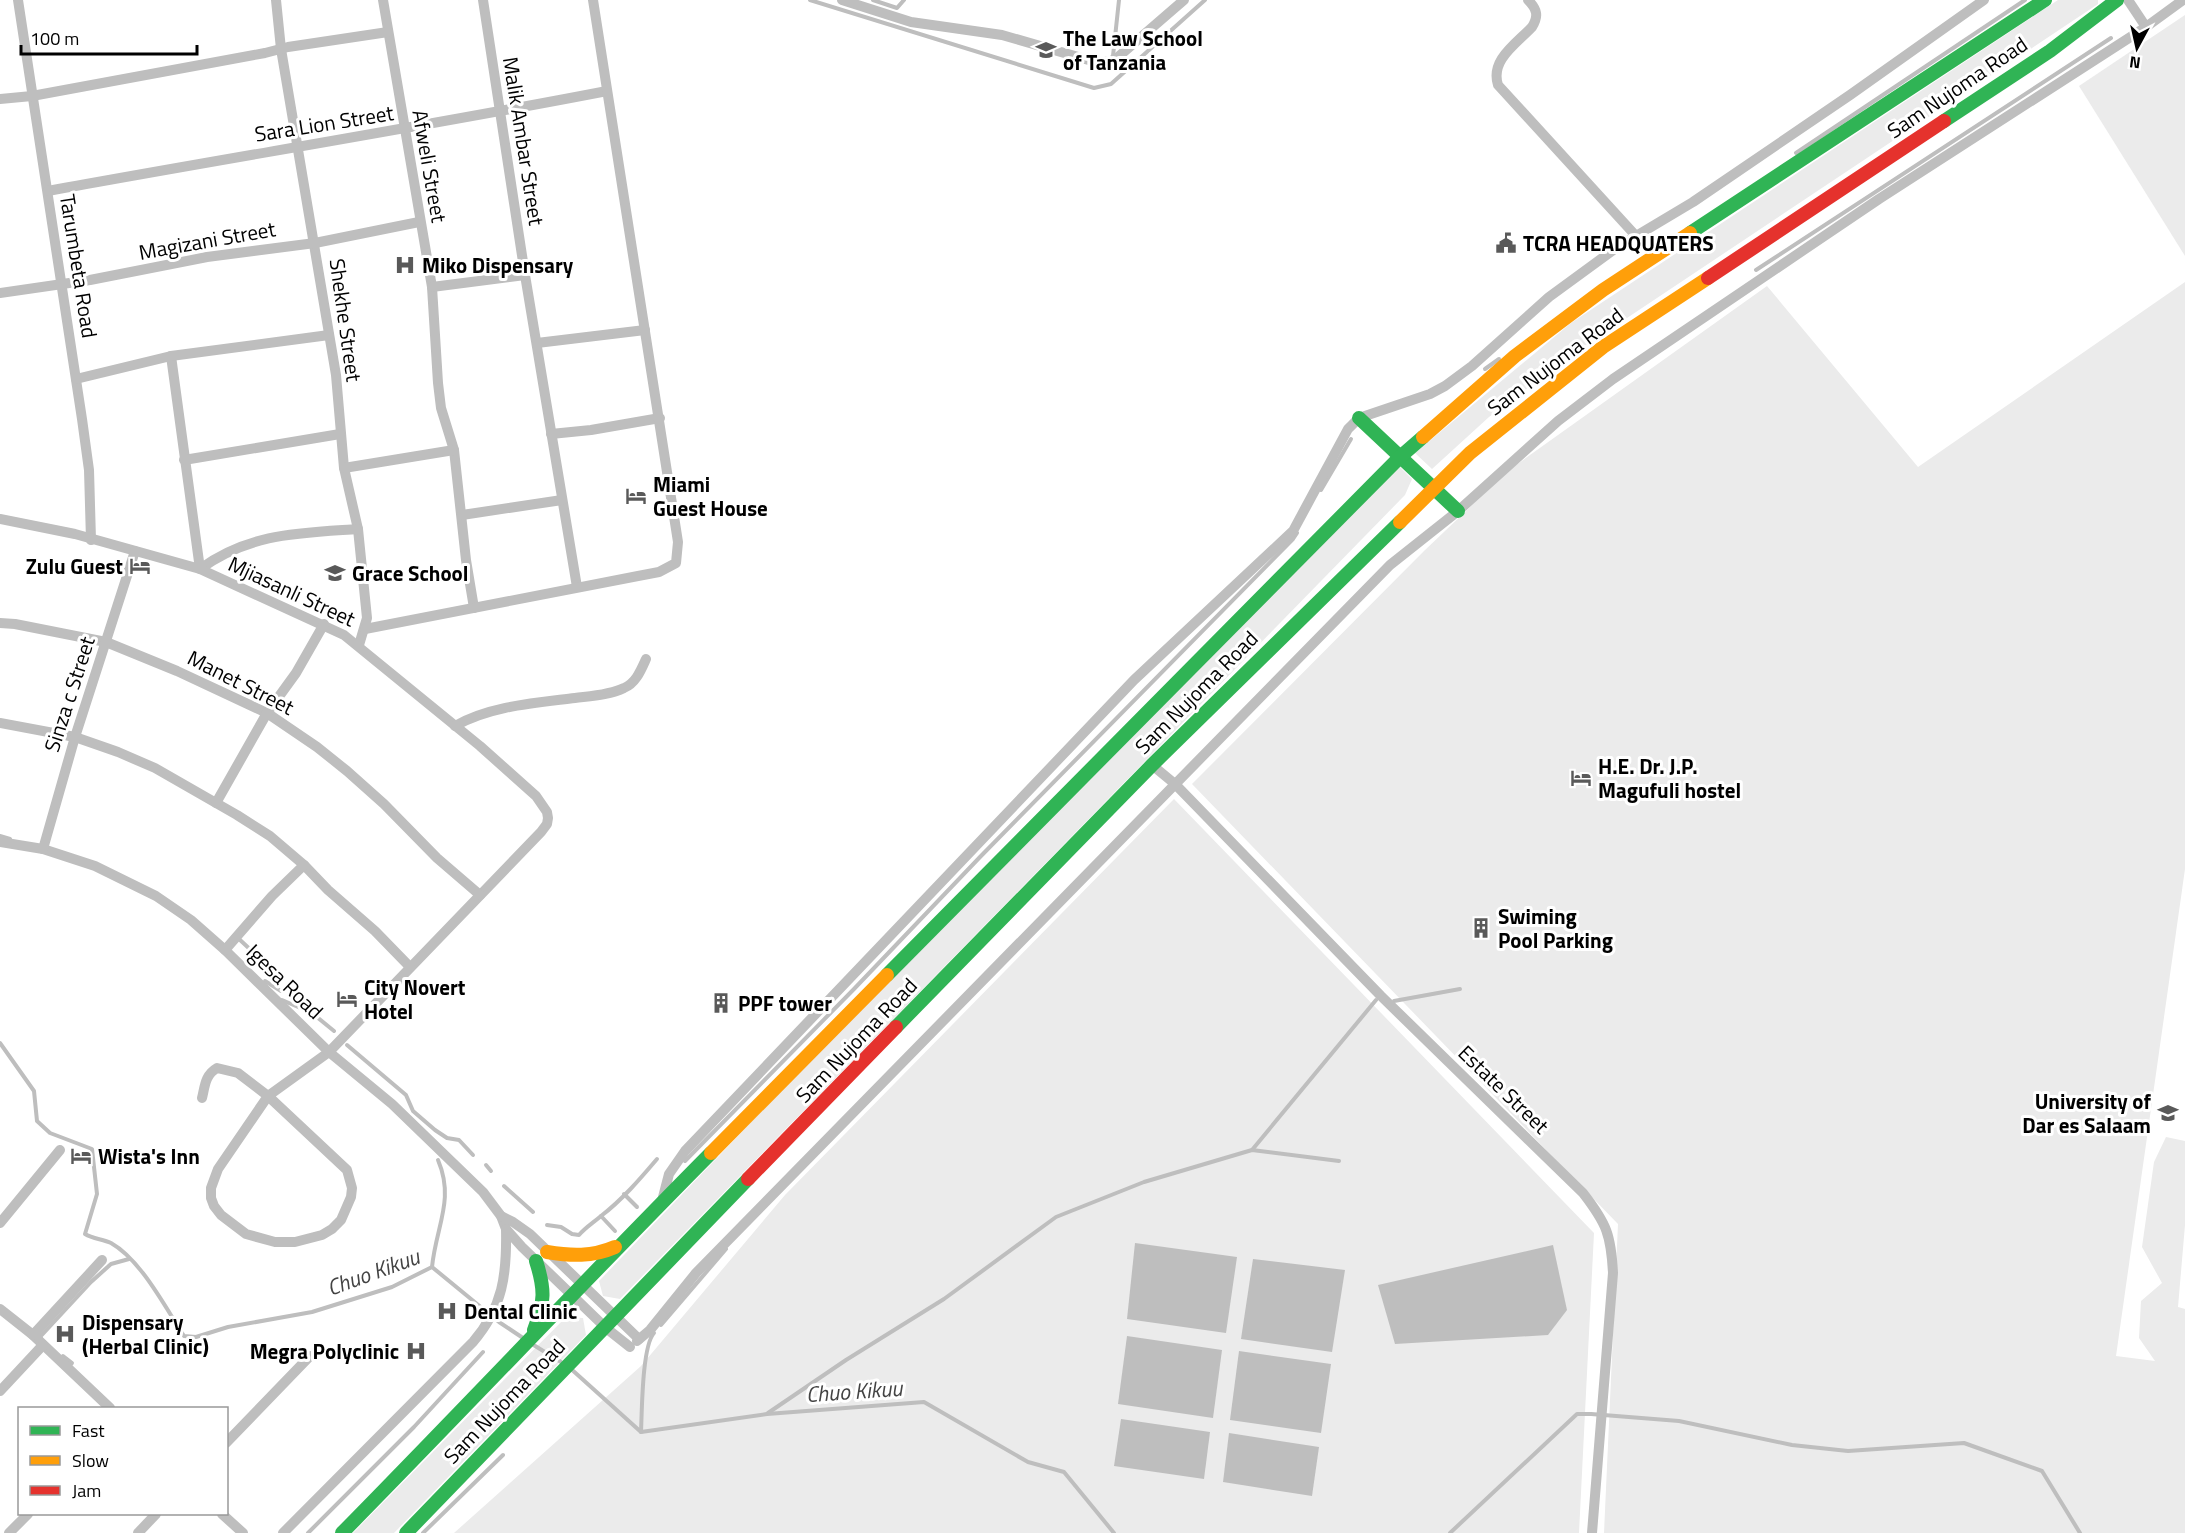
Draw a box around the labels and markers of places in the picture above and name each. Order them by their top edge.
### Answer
place label: The Law School of Tanzania [1063,22,1203,78]
school or university icon: The Law School of Tanzania [1034,38,1058,62]
place label: TCRA HEADQUATERS [1523,227,1714,259]
public building icon: TCRA HEADQUATERS [1494,231,1518,255]
place label: Miko Dispensary [422,249,574,281]
hospital icon: Miko Dispensary [393,253,417,277]
place label: Miami Guest House [653,468,768,524]
hotel icon: Miami Guest House [624,484,648,508]
place label: Zulu Guest [26,550,123,582]
hotel icon: Zulu Guest [128,554,152,578]
place label: Grace School [352,557,468,589]
school or university icon: Grace School [323,561,347,585]
place label: H.E. Dr. J.P. Magufuli hostel [1598,750,1741,806]
hotel icon: H.E. Dr. J.P. Magufuli hostel [1569,766,1593,790]
place label: Swiming Pool Parking [1498,900,1613,956]
building icon: Swiming Pool Parking [1469,916,1493,940]
place label: City Novert Hotel [364,971,466,1027]
hotel icon: City Novert Hotel [335,987,359,1011]
place label: PPF tower [738,987,832,1019]
building icon: PPF tower [709,991,733,1015]
place label: University of Dar es Salaam [2022,1085,2151,1141]
school or university icon: University of Dar es Salaam [2156,1101,2180,1125]
place label: Wista's Inn [98,1140,200,1172]
hotel icon: Wista's Inn [69,1144,93,1168]
place label: Dental Clinic [464,1295,577,1327]
hospital icon: Dental Clinic [435,1299,459,1323]
place label: Dispensary (Herbal Clinic) [82,1306,209,1362]
hospital icon: Dispensary (Herbal Clinic) [53,1322,77,1346]
place label: Megra Polyclinic [250,1335,399,1367]
hospital icon: Megra Polyclinic [404,1339,428,1363]

